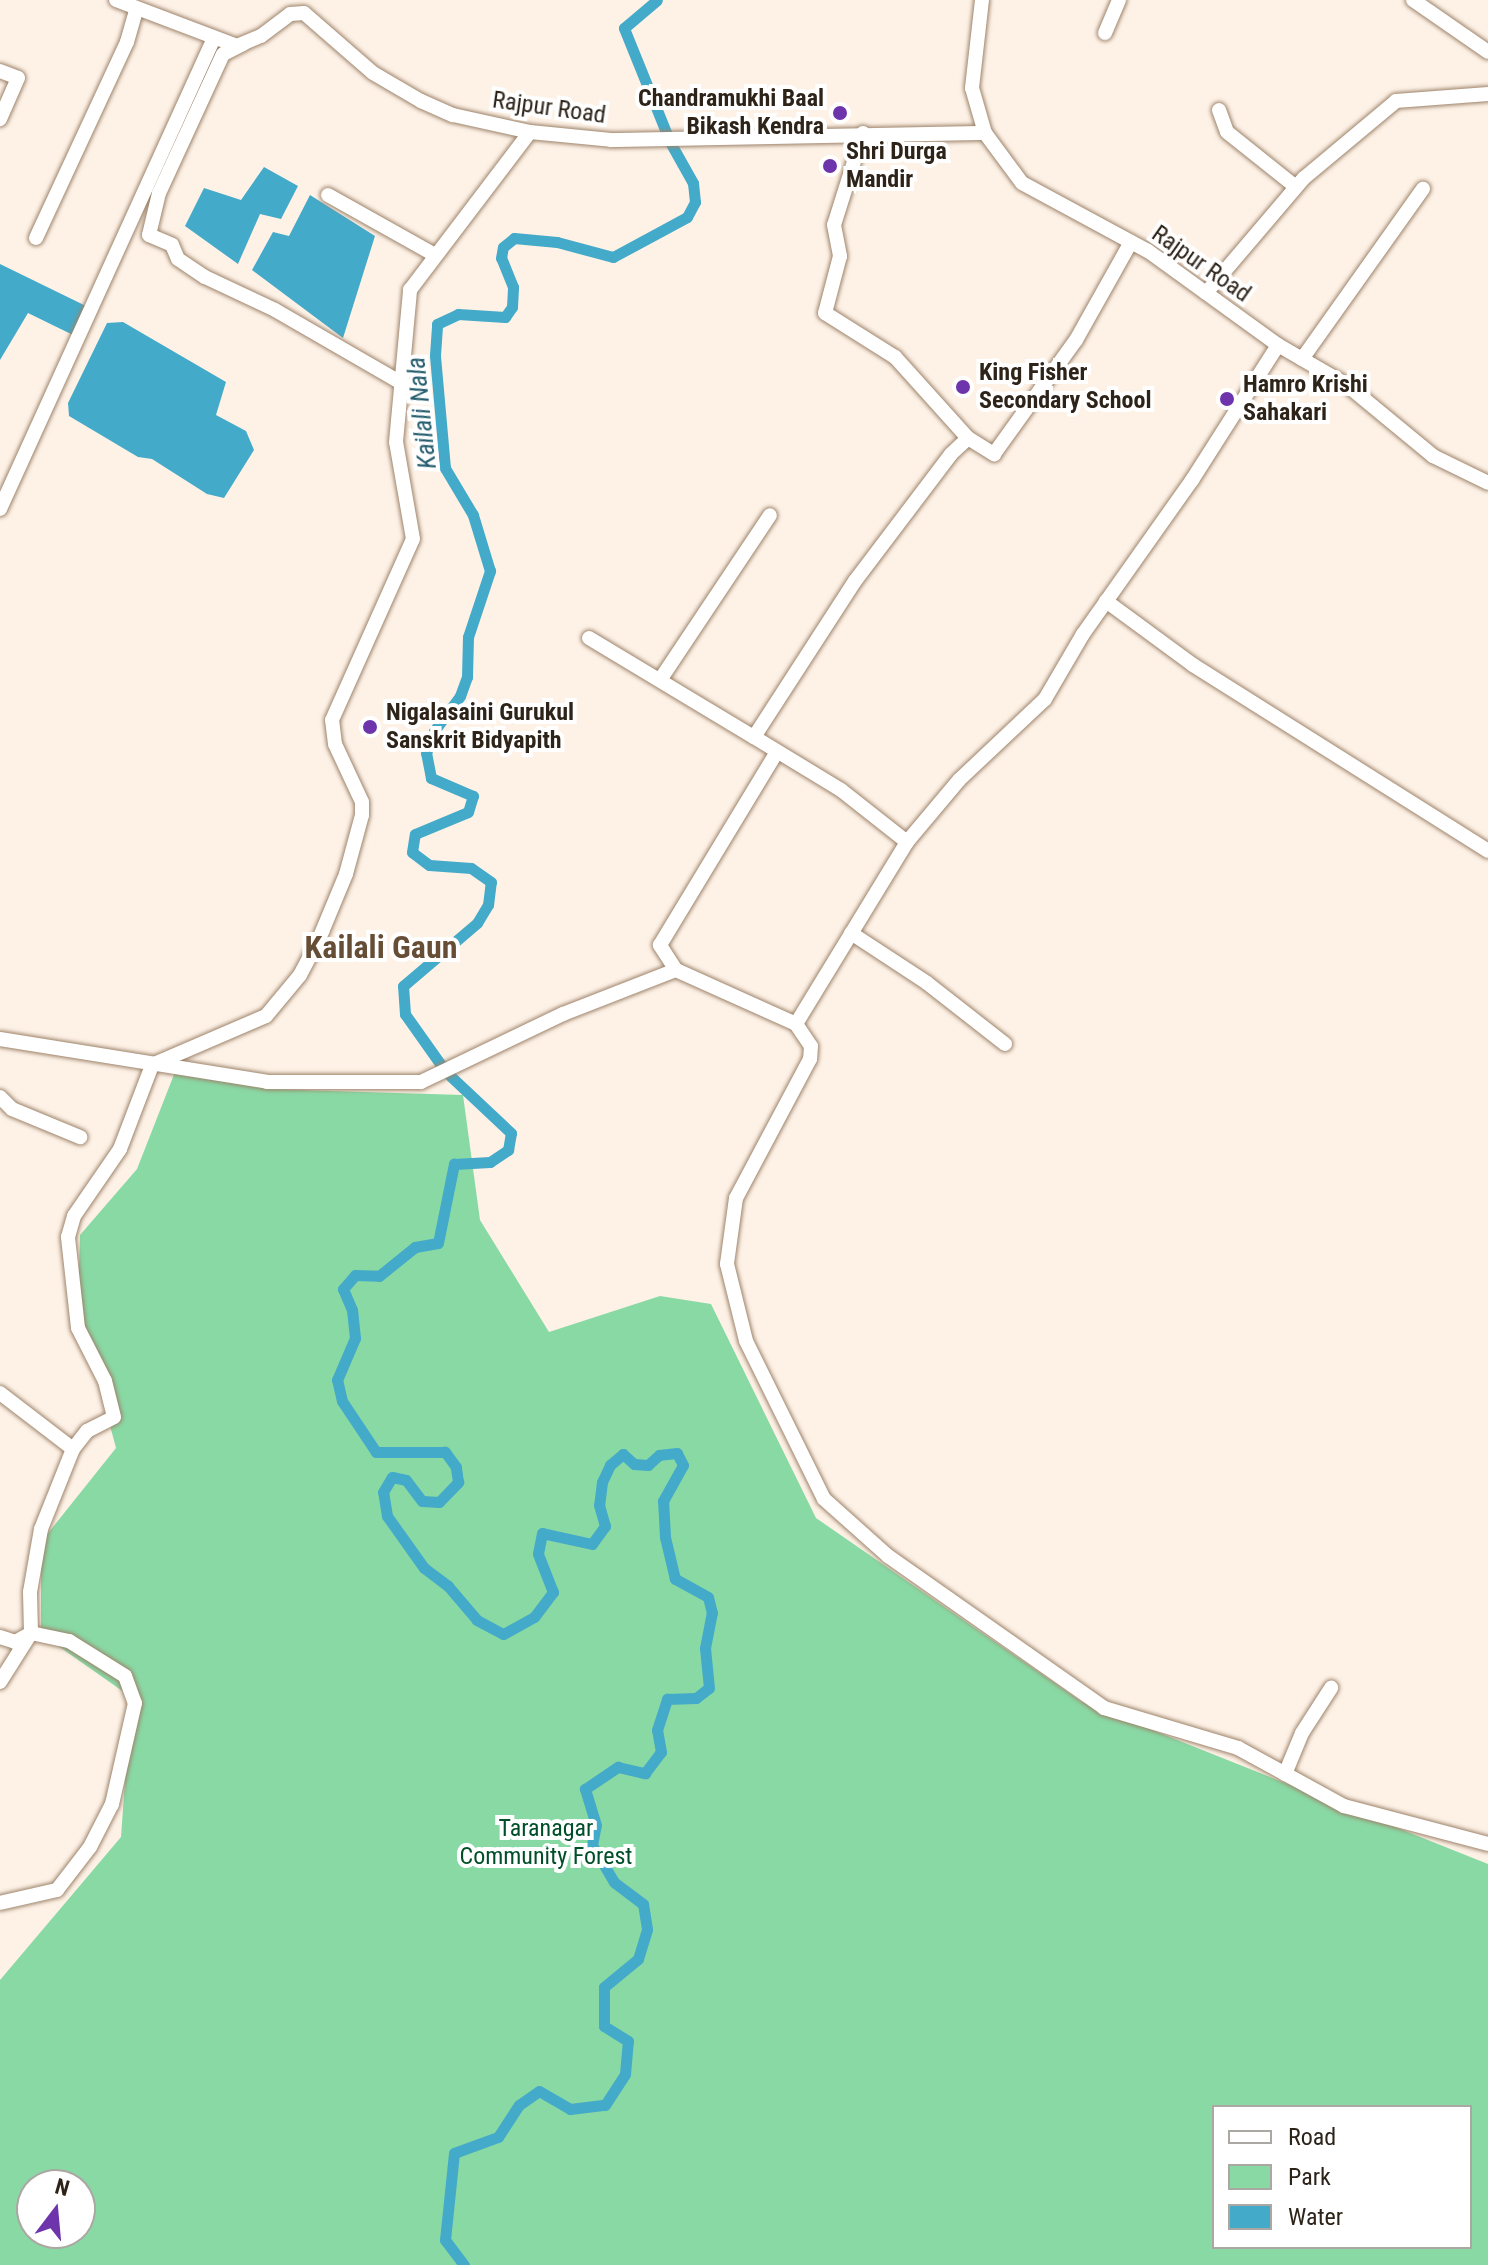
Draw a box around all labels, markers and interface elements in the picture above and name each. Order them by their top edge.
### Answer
place label: Chandramukhi Baal Bikash Kendra [638,85,824,141]
street label: Rajpur Road [491,86,607,130]
marker: Chandramukhi Baal Bikash Kendra [831,104,849,122]
place label: Shri Durga Mandir [846,138,947,194]
marker: Shri Durga Mandir [821,157,839,175]
street label: Rajpur Road [1146,219,1256,309]
water label: Kailali Nala [401,355,443,471]
place label: King Fisher Secondary School [979,359,1152,415]
place label: Hamro Krishi Sahakari [1243,371,1368,427]
marker: King Fisher Secondary School [954,378,972,396]
marker: Hamro Krishi Sahakari [1218,390,1236,408]
place label: Nigalasaini Gurukul Sanskrit Bidyapith [386,699,574,755]
marker: Nigalasaini Gurukul Sanskrit Bidyapith [361,718,379,736]
district label: Kailali Gaun [305,928,457,966]
park label: Taranagar Community Forest [460,1815,632,1871]
legend [1212,2105,1472,2249]
text: Road [1288,2123,1336,2151]
text: Park [1288,2163,1331,2191]
north arrow [16,2169,96,2249]
text: N [52,2173,72,2201]
text: Water [1288,2203,1343,2231]

